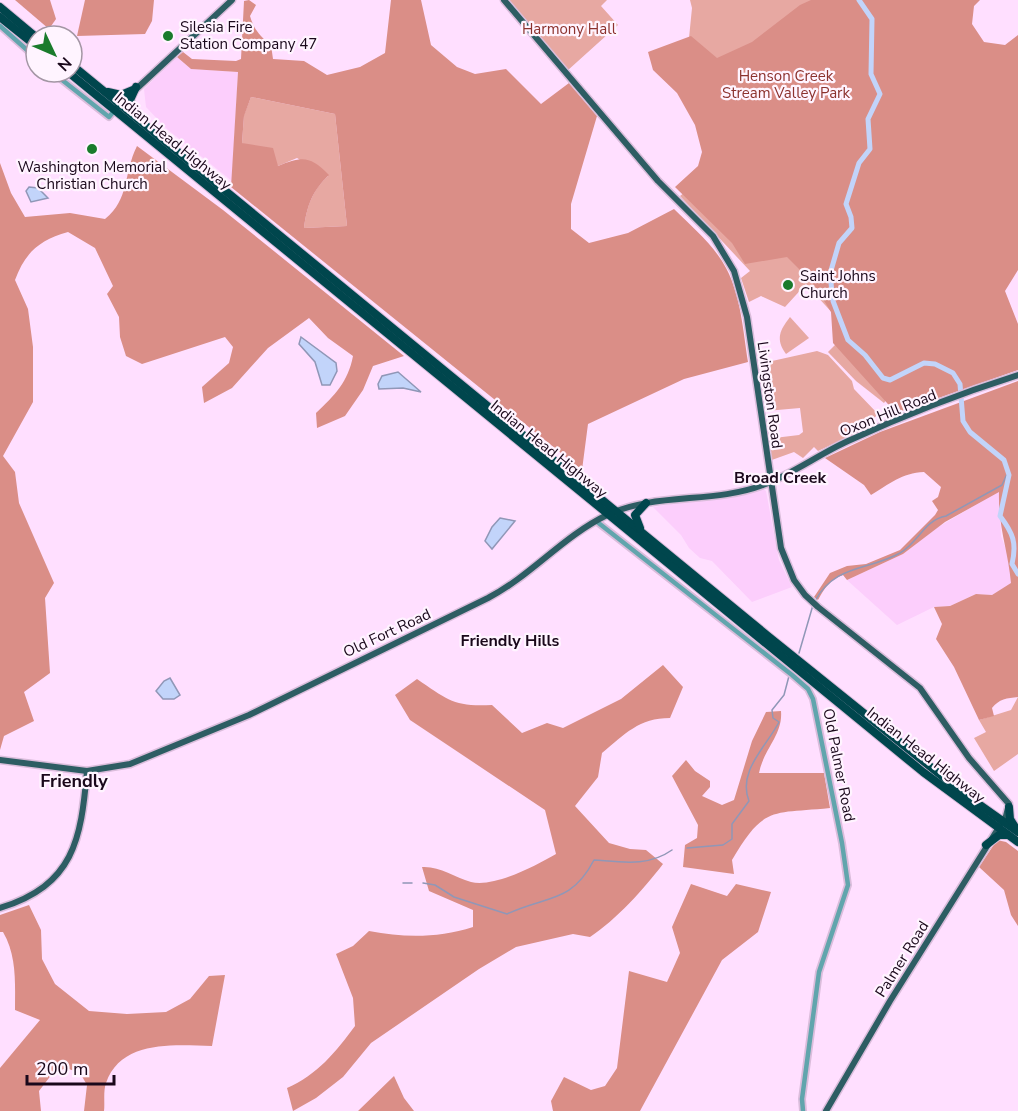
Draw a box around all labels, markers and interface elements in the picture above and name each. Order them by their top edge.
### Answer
place label: Silesia Fire Station Company 47 [180,17,317,54]
park label: Harmony Hall [522,19,617,39]
north arrow [24,24,84,84]
marker: Silesia Fire Station Company 47 [161,29,175,43]
text: N [52,52,76,76]
park label: Henson Creek Stream Valley Park [722,66,850,103]
street label: Indian Head Highway [110,88,236,195]
marker: Washington Memorial Christian Church [85,142,99,156]
place label: Washington Memorial Christian Church [17,157,167,194]
place label: Saint Johns Church [800,266,876,303]
marker: Saint Johns Church [781,278,795,292]
street label: Livingston Road [753,340,787,450]
street label: Oxon Hill Road [837,385,939,441]
street label: Indian Head Highway [486,396,612,503]
district label: Broad Creek [734,467,826,489]
street label: Old Fort Road [340,604,434,662]
district label: Friendly Hills [461,630,560,652]
street label: Indian Head Highway [863,702,990,808]
street label: Old Palmer Road [818,707,860,823]
district label: Friendly [40,769,108,793]
street label: Palmer Road [871,917,933,1001]
scale bar [27,1048,114,1086]
text: 200 m [36,1057,88,1081]

